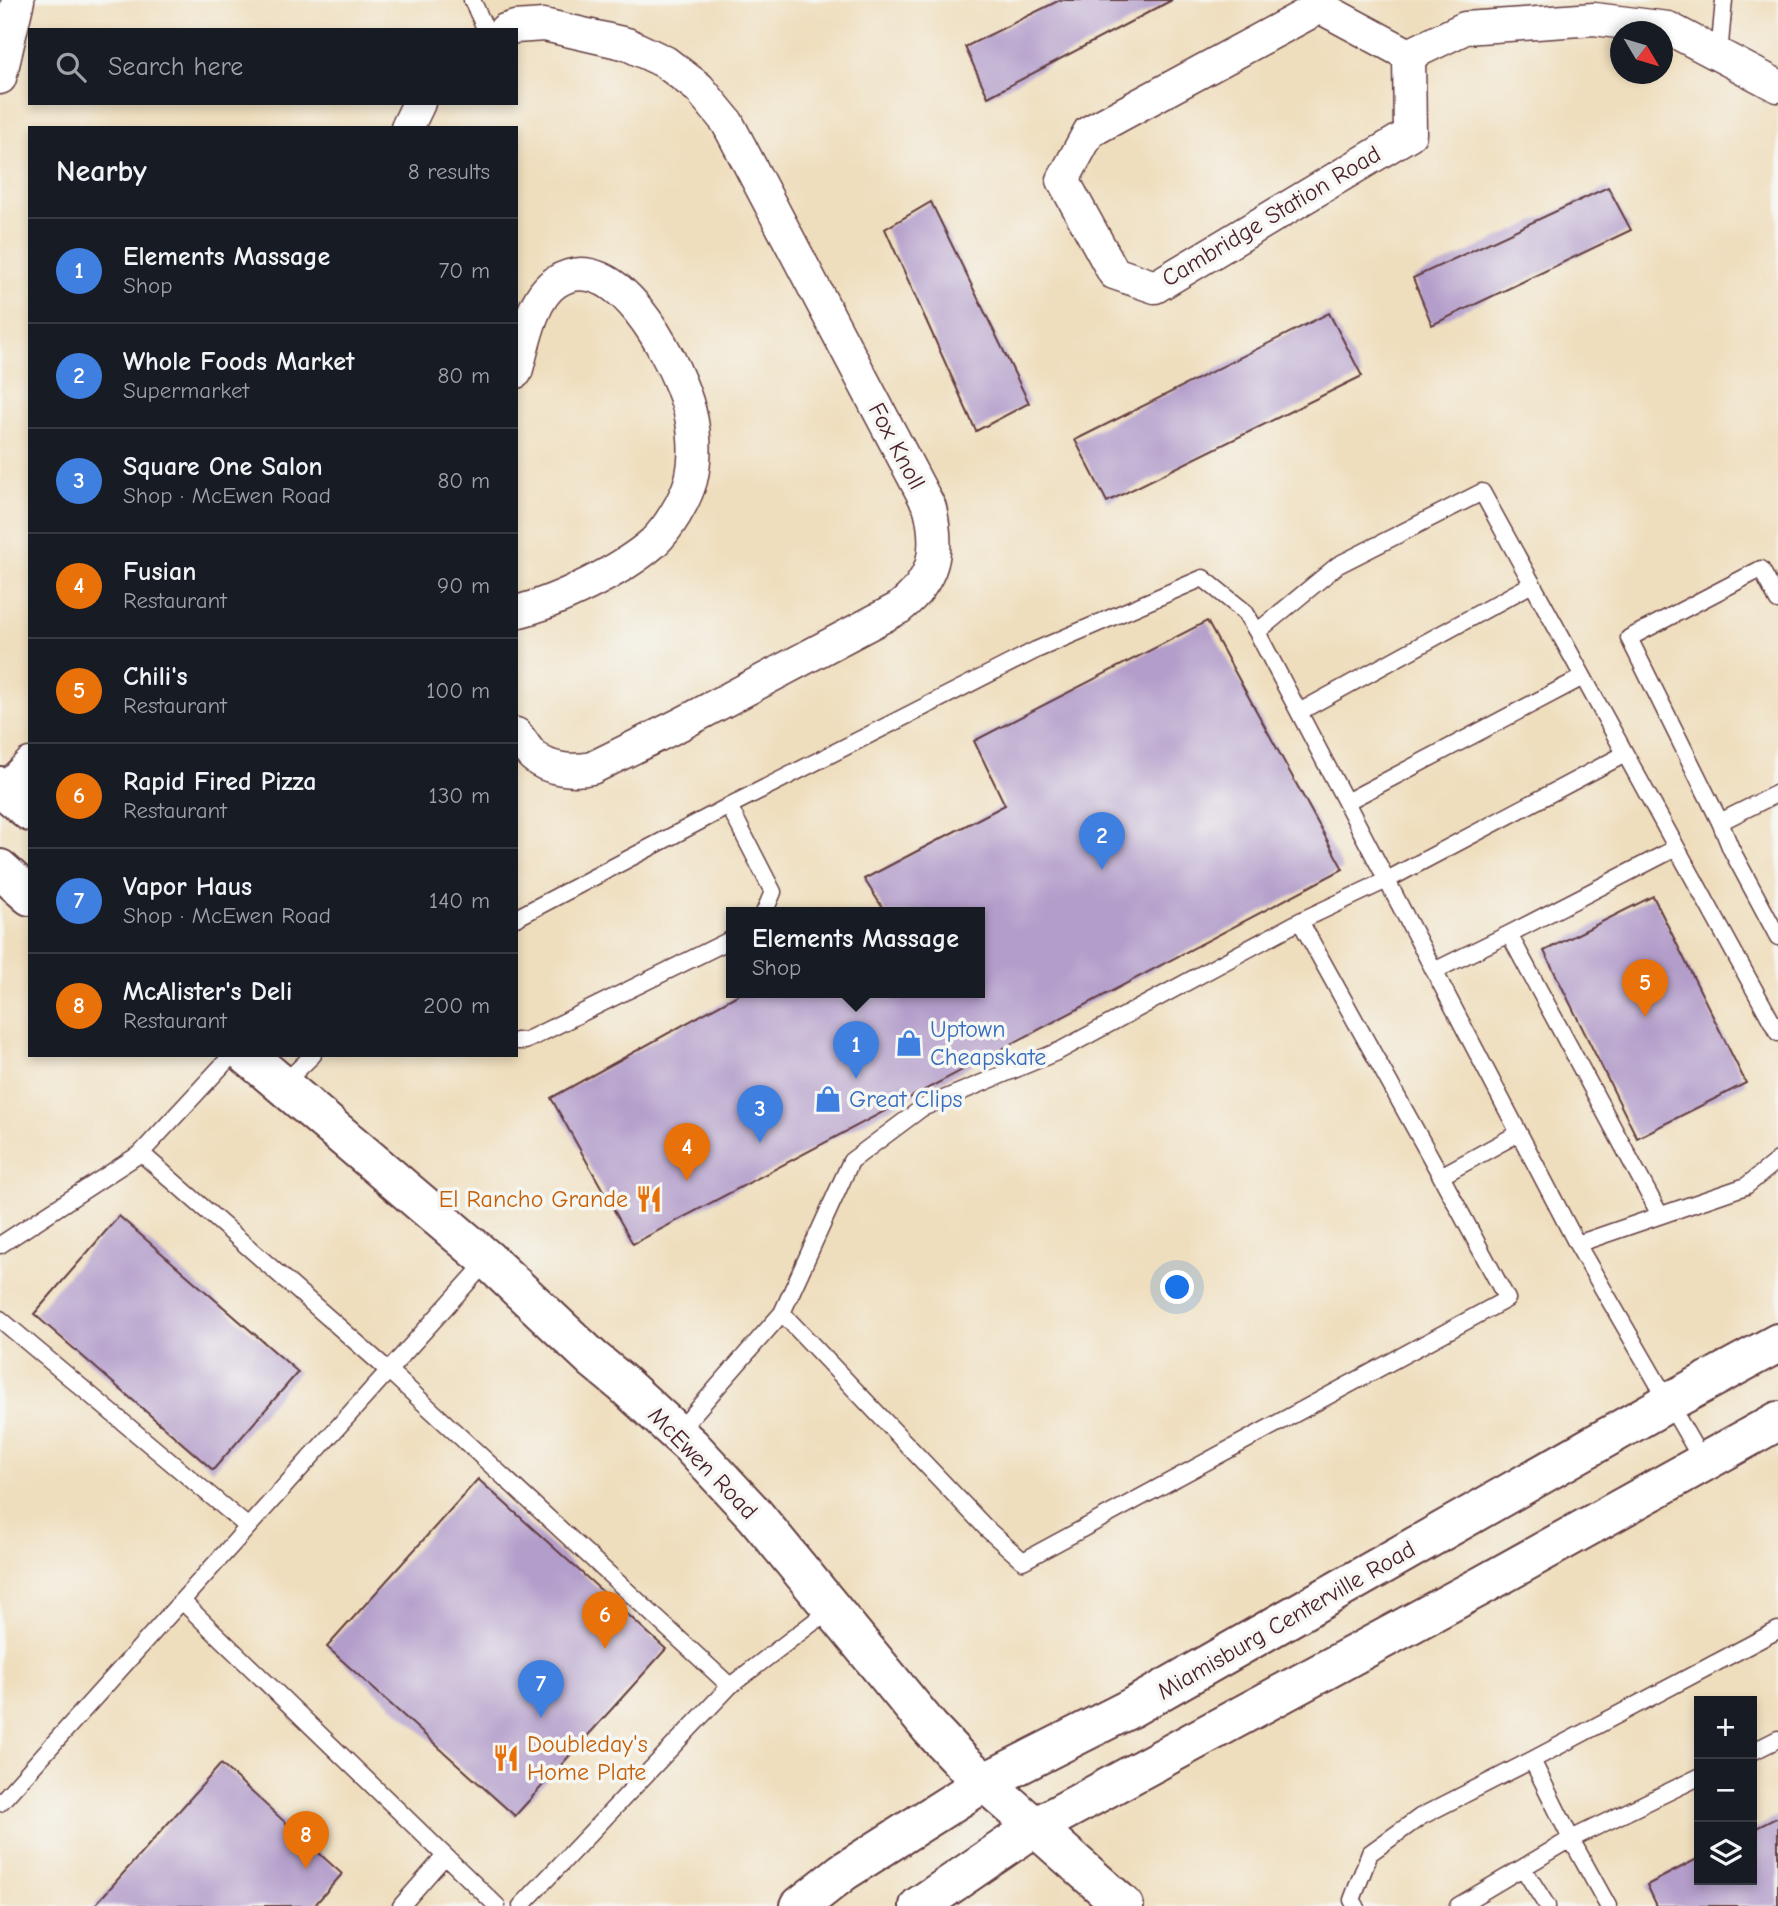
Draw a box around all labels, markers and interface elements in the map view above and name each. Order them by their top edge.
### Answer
north arrow [1610,21,1673,84]
search box [28,28,518,105]
icon: search [52,48,90,86]
text: Search here [108,52,243,82]
street label: Cambridge Station Road [1157,140,1385,292]
text: Nearby [56,154,147,189]
text: 8 results [408,158,490,185]
text: Elements Massage [123,242,330,272]
text: 1 [74,257,84,284]
text: 70 m [438,257,490,284]
text: Shop [123,272,172,299]
text: Whole Foods Market [123,347,354,377]
text: 2 [73,362,85,389]
text: 80 m [437,362,490,389]
text: Supermarket [123,377,249,404]
street label: Fox Knoll [863,398,931,494]
text: Square One Salon [123,452,323,482]
text: 3 [73,467,85,494]
text: 80 m [437,467,490,494]
text: Shop · McEwen Road [123,482,331,509]
text: Fusian [123,557,196,587]
text: 4 [74,572,84,599]
text: 90 m [437,572,490,599]
text: Restaurant [123,587,227,614]
text: Chili's [123,662,188,692]
text: 5 [73,677,85,704]
text: 100 m [426,677,490,704]
text: Restaurant [123,692,227,719]
text: Rapid Fired Pizza [123,767,317,797]
text: 6 [73,782,85,809]
text: 130 m [429,782,490,809]
text: Restaurant [123,797,227,824]
pin: 2 [1079,812,1125,870]
text: Vapor Haus [123,872,252,902]
text: 7 [74,887,84,914]
text: 140 m [429,887,490,914]
text: Shop · McEwen Road [123,902,331,929]
popup [726,907,985,998]
text: Elements Massage [752,924,959,954]
text: Shop [752,954,801,981]
pin: 5 [1622,959,1668,1017]
text: McAlister's Deli [123,977,292,1007]
text: 8 [73,992,85,1019]
text: 200 m [423,992,490,1019]
text: Restaurant [123,1007,227,1034]
place label: Uptown Cheapskate [930,1015,1046,1071]
pin: 1 [833,1021,879,1079]
shop icon: Uptown Cheapskate [894,1028,924,1058]
shop icon: Great Clips [813,1084,843,1114]
pin: 3 [737,1085,783,1143]
place label: Great Clips [849,1085,963,1113]
pin: 4 [664,1123,710,1181]
restaurant icon: El Rancho Grande [634,1184,664,1214]
place label: El Rancho Grande [439,1185,628,1213]
your location [1160,1270,1194,1304]
street label: McEwen Road [642,1401,764,1525]
street label: Miamisburg Centerville Road [1152,1535,1420,1705]
pin: 6 [582,1591,628,1649]
pin: 7 [518,1660,564,1718]
map controls [1694,1696,1757,1885]
button: + [1694,1696,1757,1759]
place label: Doubleday's Home Plate [527,1730,648,1786]
restaurant icon: Doubleday's Home Plate [491,1743,521,1773]
button: − [1694,1759,1757,1822]
pin: 8 [283,1811,329,1869]
button: layers [1694,1822,1757,1885]

